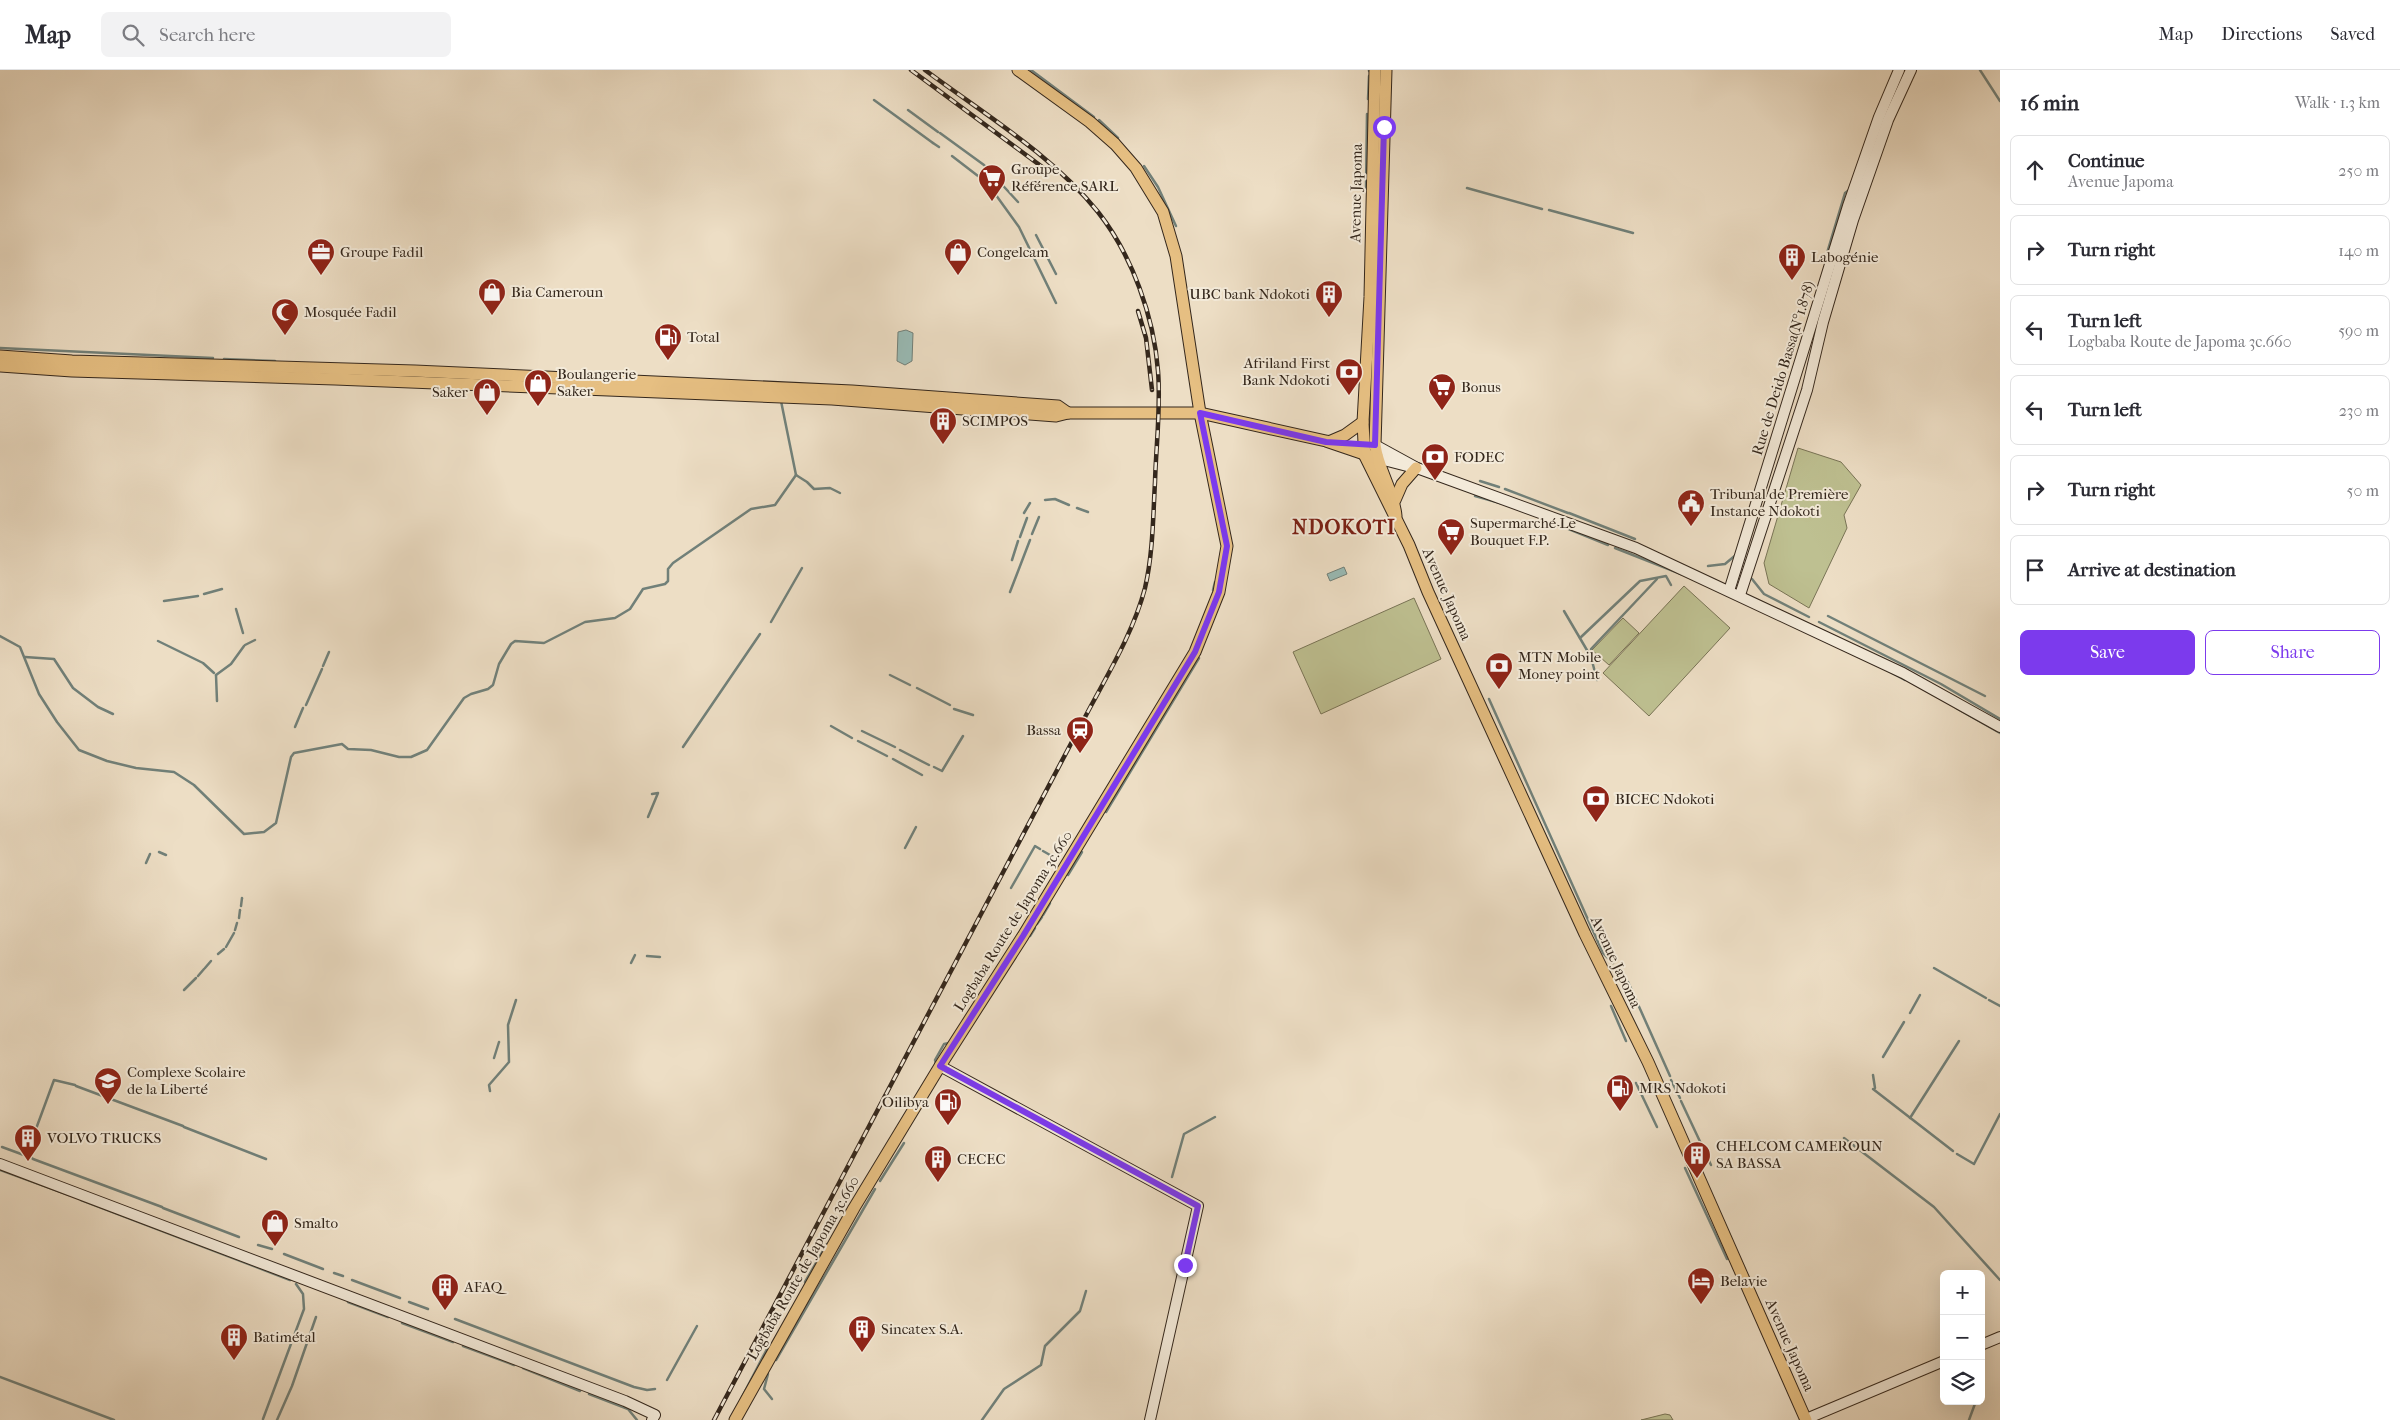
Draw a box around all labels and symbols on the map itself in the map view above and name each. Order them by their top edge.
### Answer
route start [1373,116,1396,139]
street label: Avenue Japoma [1346,142,1366,244]
place label: Groupe Référence SARL [1011,160,1118,195]
supermarket icon: Groupe Référence SARL [977,163,1007,202]
office icon: Groupe Fadil [306,237,336,276]
shop icon: Congelcam [943,237,973,276]
building icon: Labogénie [1777,242,1807,281]
place label: Groupe Fadil [340,243,423,261]
place label: Congelcam [977,243,1049,261]
place label: Labogénie [1811,248,1879,266]
shop icon: Bia Cameroun [477,277,507,316]
building icon: UBC bank Ndokoti [1314,279,1344,318]
street label: Rue de Deido Bassa(N°1.878) [1748,279,1818,457]
place label: Bia Cameroun [511,283,603,301]
place label: UBC bank Ndokoti [1189,285,1311,303]
mosque icon: Mosquée Fadil [270,297,300,336]
place label: Mosquée Fadil [304,303,397,321]
fuel station icon: Total [653,322,683,361]
place label: Total [687,328,720,346]
place label: Afriland First Bank Ndokoti [1242,354,1331,389]
bank icon: Afriland First Bank Ndokoti [1334,357,1364,396]
place label: Boulangerie Saker [557,365,637,400]
shop icon: Boulangerie Saker [523,368,553,407]
supermarket icon: Bonus [1427,372,1457,411]
shop icon: Saker [472,377,502,416]
place label: Bonus [1461,378,1501,396]
place label: Saker [432,383,469,401]
building icon: SCIMPOS [928,406,958,445]
place label: SCIMPOS [962,412,1028,430]
bank icon: FODEC [1420,442,1450,481]
place label: FODEC [1454,448,1504,466]
place label: Tribunal de Première Instance Ndokoti [1710,485,1849,520]
public building icon: Tribunal de Première Instance Ndokoti [1676,488,1706,527]
place label: Supermarché Le Bouquet F.P. [1470,514,1577,549]
district label: NDOKOTI [1292,516,1396,539]
supermarket icon: Supermarché Le Bouquet F.P. [1436,517,1466,556]
street label: Avenue Japoma [1418,544,1476,644]
place label: MTN Mobile Money point [1518,648,1602,683]
bank icon: MTN Mobile Money point [1484,651,1514,690]
station icon: Bassa [1065,715,1095,754]
place label: Bassa [1026,721,1062,739]
bank icon: BICEC Ndokoti [1581,784,1611,823]
place label: BICEC Ndokoti [1615,790,1715,808]
street label: Logbaba Route de Japoma 3c.660 [950,827,1076,1015]
street label: Avenue Japoma [1587,912,1646,1012]
place label: Complexe Scolaire de la Liberté [127,1063,246,1098]
school or university icon: Complexe Scolaire de la Liberté [93,1066,123,1105]
fuel station icon: MRS Ndokoti [1605,1073,1635,1112]
place label: MRS Ndokoti [1639,1079,1727,1097]
fuel station icon: Oilibya [933,1087,963,1126]
place label: Oilibya [882,1093,930,1111]
building icon: VOLVO TRUCKS [13,1123,43,1162]
place label: VOLVO TRUCKS [46,1129,161,1147]
place label: CHELCOM CAMEROUN SA BASSA [1716,1137,1883,1172]
building icon: CHELCOM CAMEROUN SA BASSA [1682,1140,1712,1179]
building icon: CECEC [923,1144,953,1183]
place label: CECEC [957,1150,1006,1168]
street label: Logbaba Route de Japoma 3c.660 [743,1173,863,1363]
shop icon: Smalto [260,1208,290,1247]
place label: Smalto [294,1214,339,1232]
route end [1174,1254,1197,1277]
hotel icon: Belavie [1686,1266,1716,1305]
building icon: AFAQ [430,1272,460,1311]
place label: Belavie [1720,1272,1768,1290]
place label: AFAQ [463,1278,508,1296]
street label: Avenue Japoma [1761,1295,1819,1395]
building icon: Sincatex S.A. [847,1314,877,1353]
place label: Sincatex S.A. [881,1320,963,1338]
building icon: Batimétal [219,1322,249,1361]
place label: Batimétal [253,1328,316,1346]

